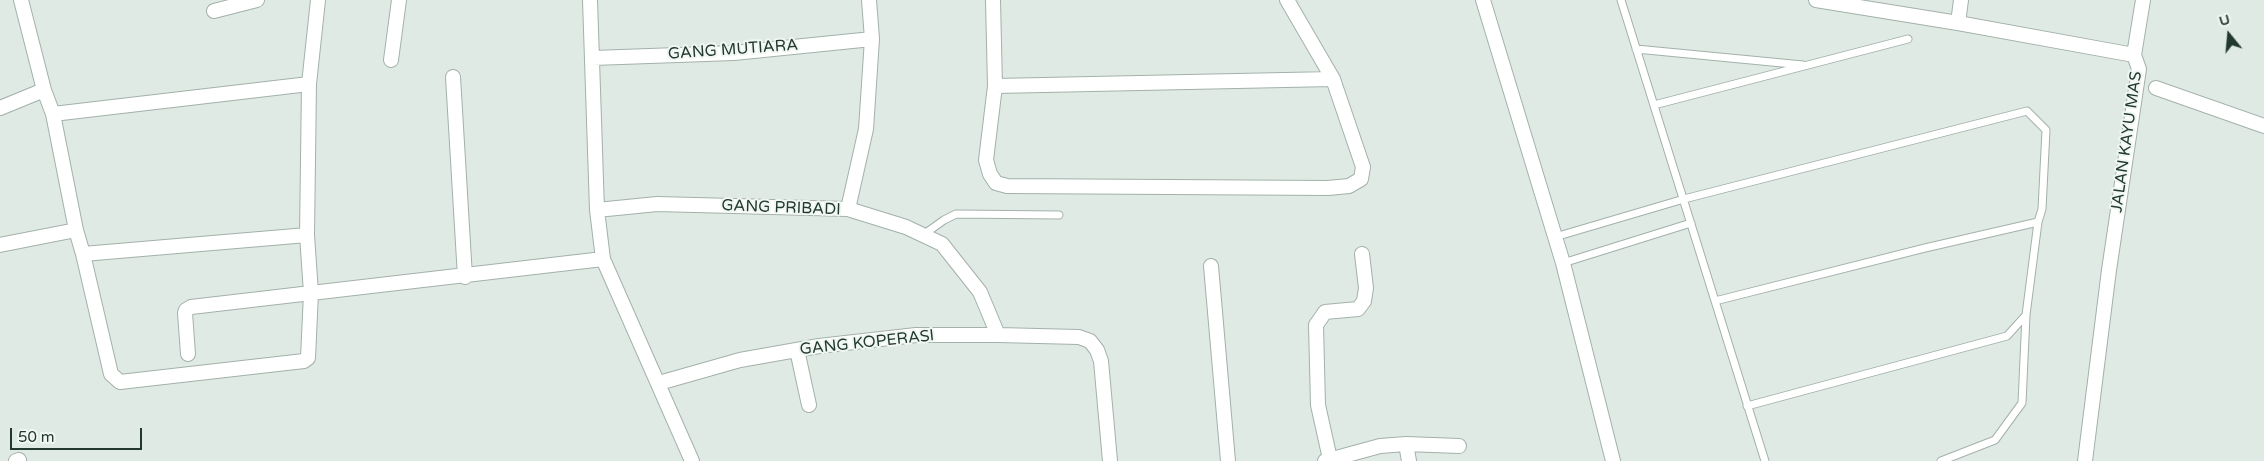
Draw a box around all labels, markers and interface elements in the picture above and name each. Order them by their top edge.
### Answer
north arrow [2204,10,2254,60]
text: U [2217,10,2232,30]
street label: GANG MUTIARA [667,36,799,64]
street label: JALAN KAYU MAS [2108,70,2146,214]
street label: GANG PRIBADI [721,196,841,220]
street label: GANG KOPERASI [799,326,935,360]
scale bar [12,418,145,450]
text: 50 m [18,428,55,446]

